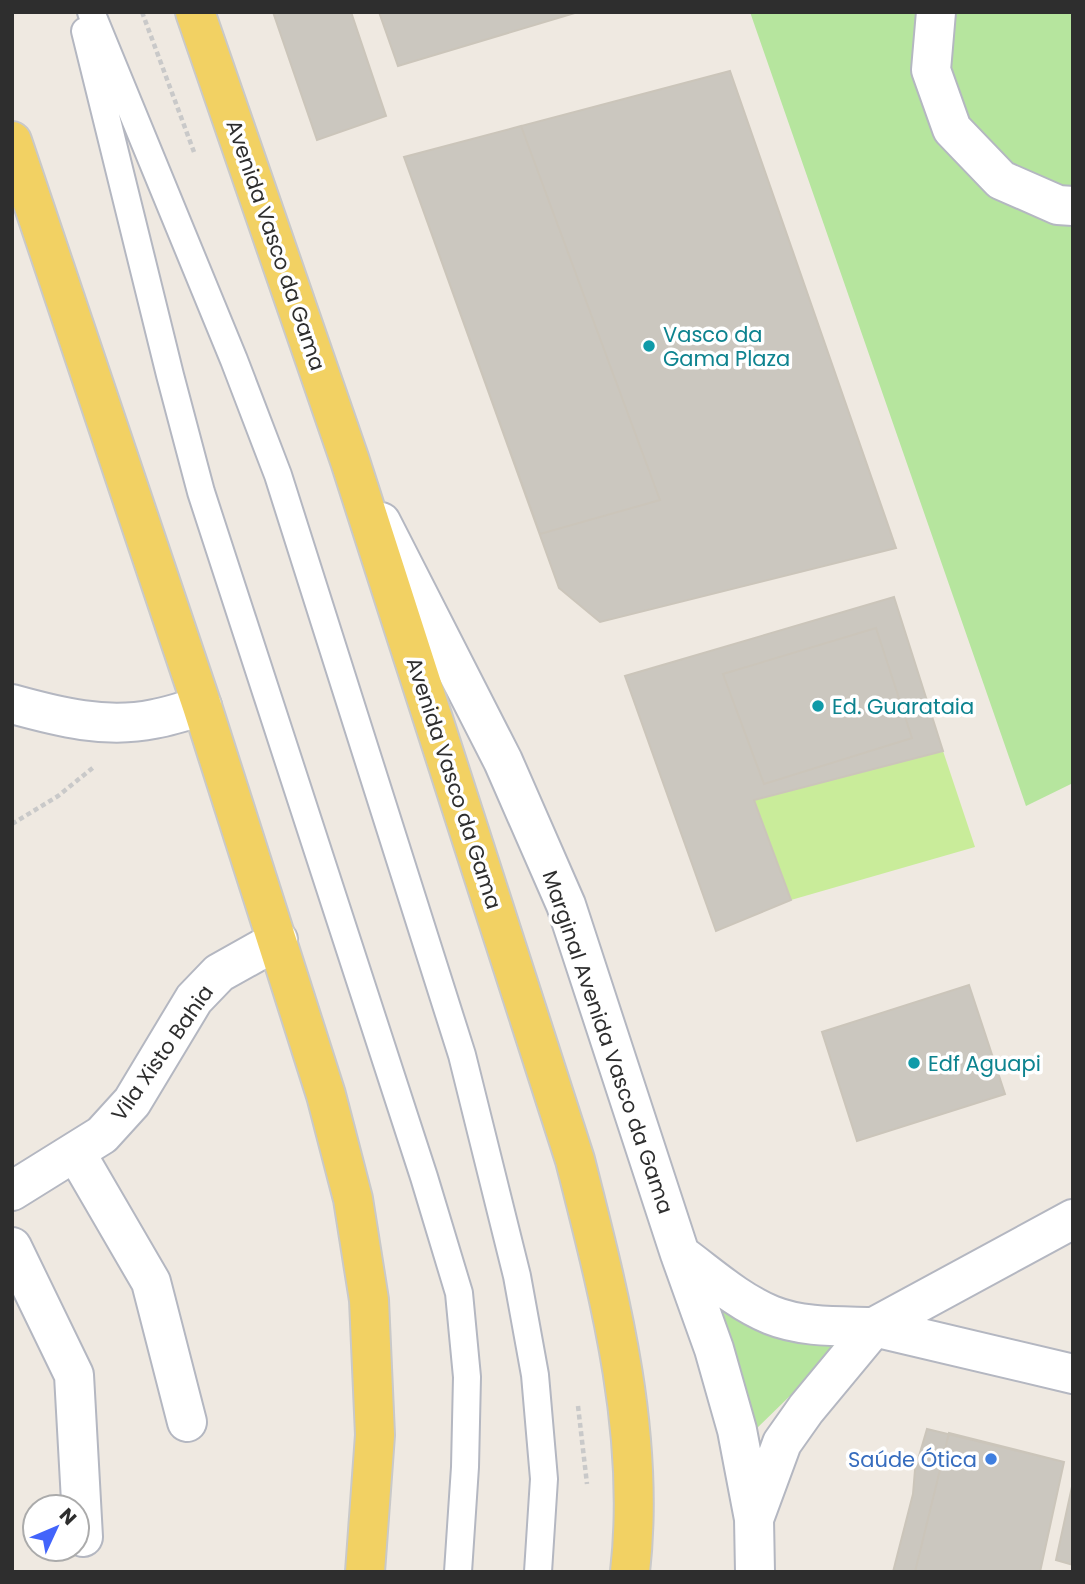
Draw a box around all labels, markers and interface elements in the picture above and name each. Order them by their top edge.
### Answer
street label: Avenida Vasco da Gama [219,116,333,374]
place label: Vasco da Gama Plaza [663,320,790,373]
marker: Vasco da Gama Plaza [641,338,657,354]
street label: Avenida Vasco da Gama [400,653,508,913]
place label: Ed. Guarataia [832,692,974,721]
marker: Ed. Guarataia [810,698,826,714]
street label: Marginal Avenida Vasco da Gama [536,867,680,1217]
street label: Vila Xisto Bahia [104,979,220,1127]
place label: Edf Aguapi [928,1049,1041,1078]
marker: Edf Aguapi [906,1055,922,1071]
place label: Saúde Ótica [848,1445,977,1474]
marker: Saúde Ótica [983,1451,999,1467]
north arrow [21,1493,91,1563]
text: N [53,1502,83,1531]

